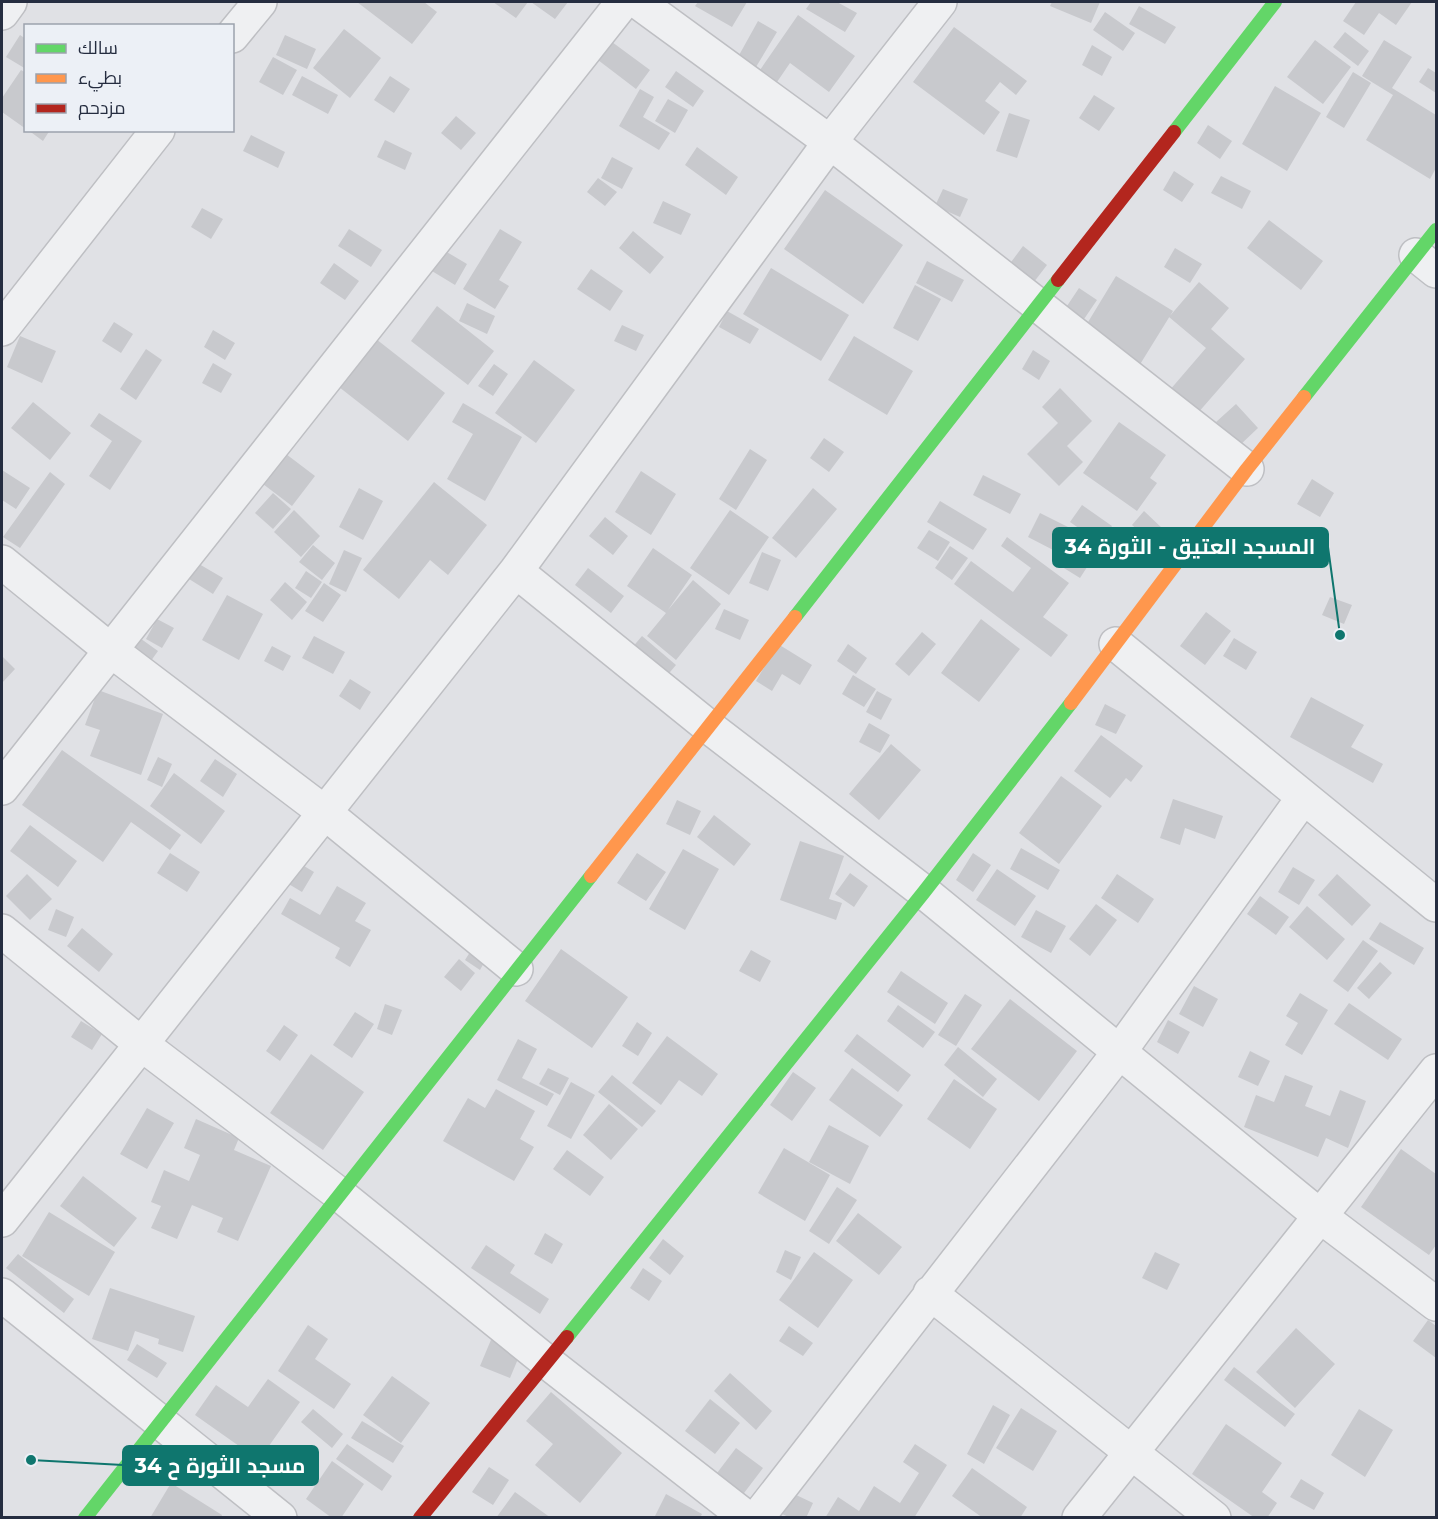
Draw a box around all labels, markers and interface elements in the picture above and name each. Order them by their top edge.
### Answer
legend [24,24,234,132]
text: سالك [78,37,118,59]
text: بطيء [78,67,122,92]
text: مزدحم [78,97,126,120]
callout: المسجد العتيق - الثورة 34 [1053,528,1328,567]
text: المسجد العتيق - الثورة 34 [1064,534,1315,560]
callout: مسجد الثورة ح 34 [123,1446,318,1485]
text: مسجد الثورة ح 34 [134,1453,305,1480]

